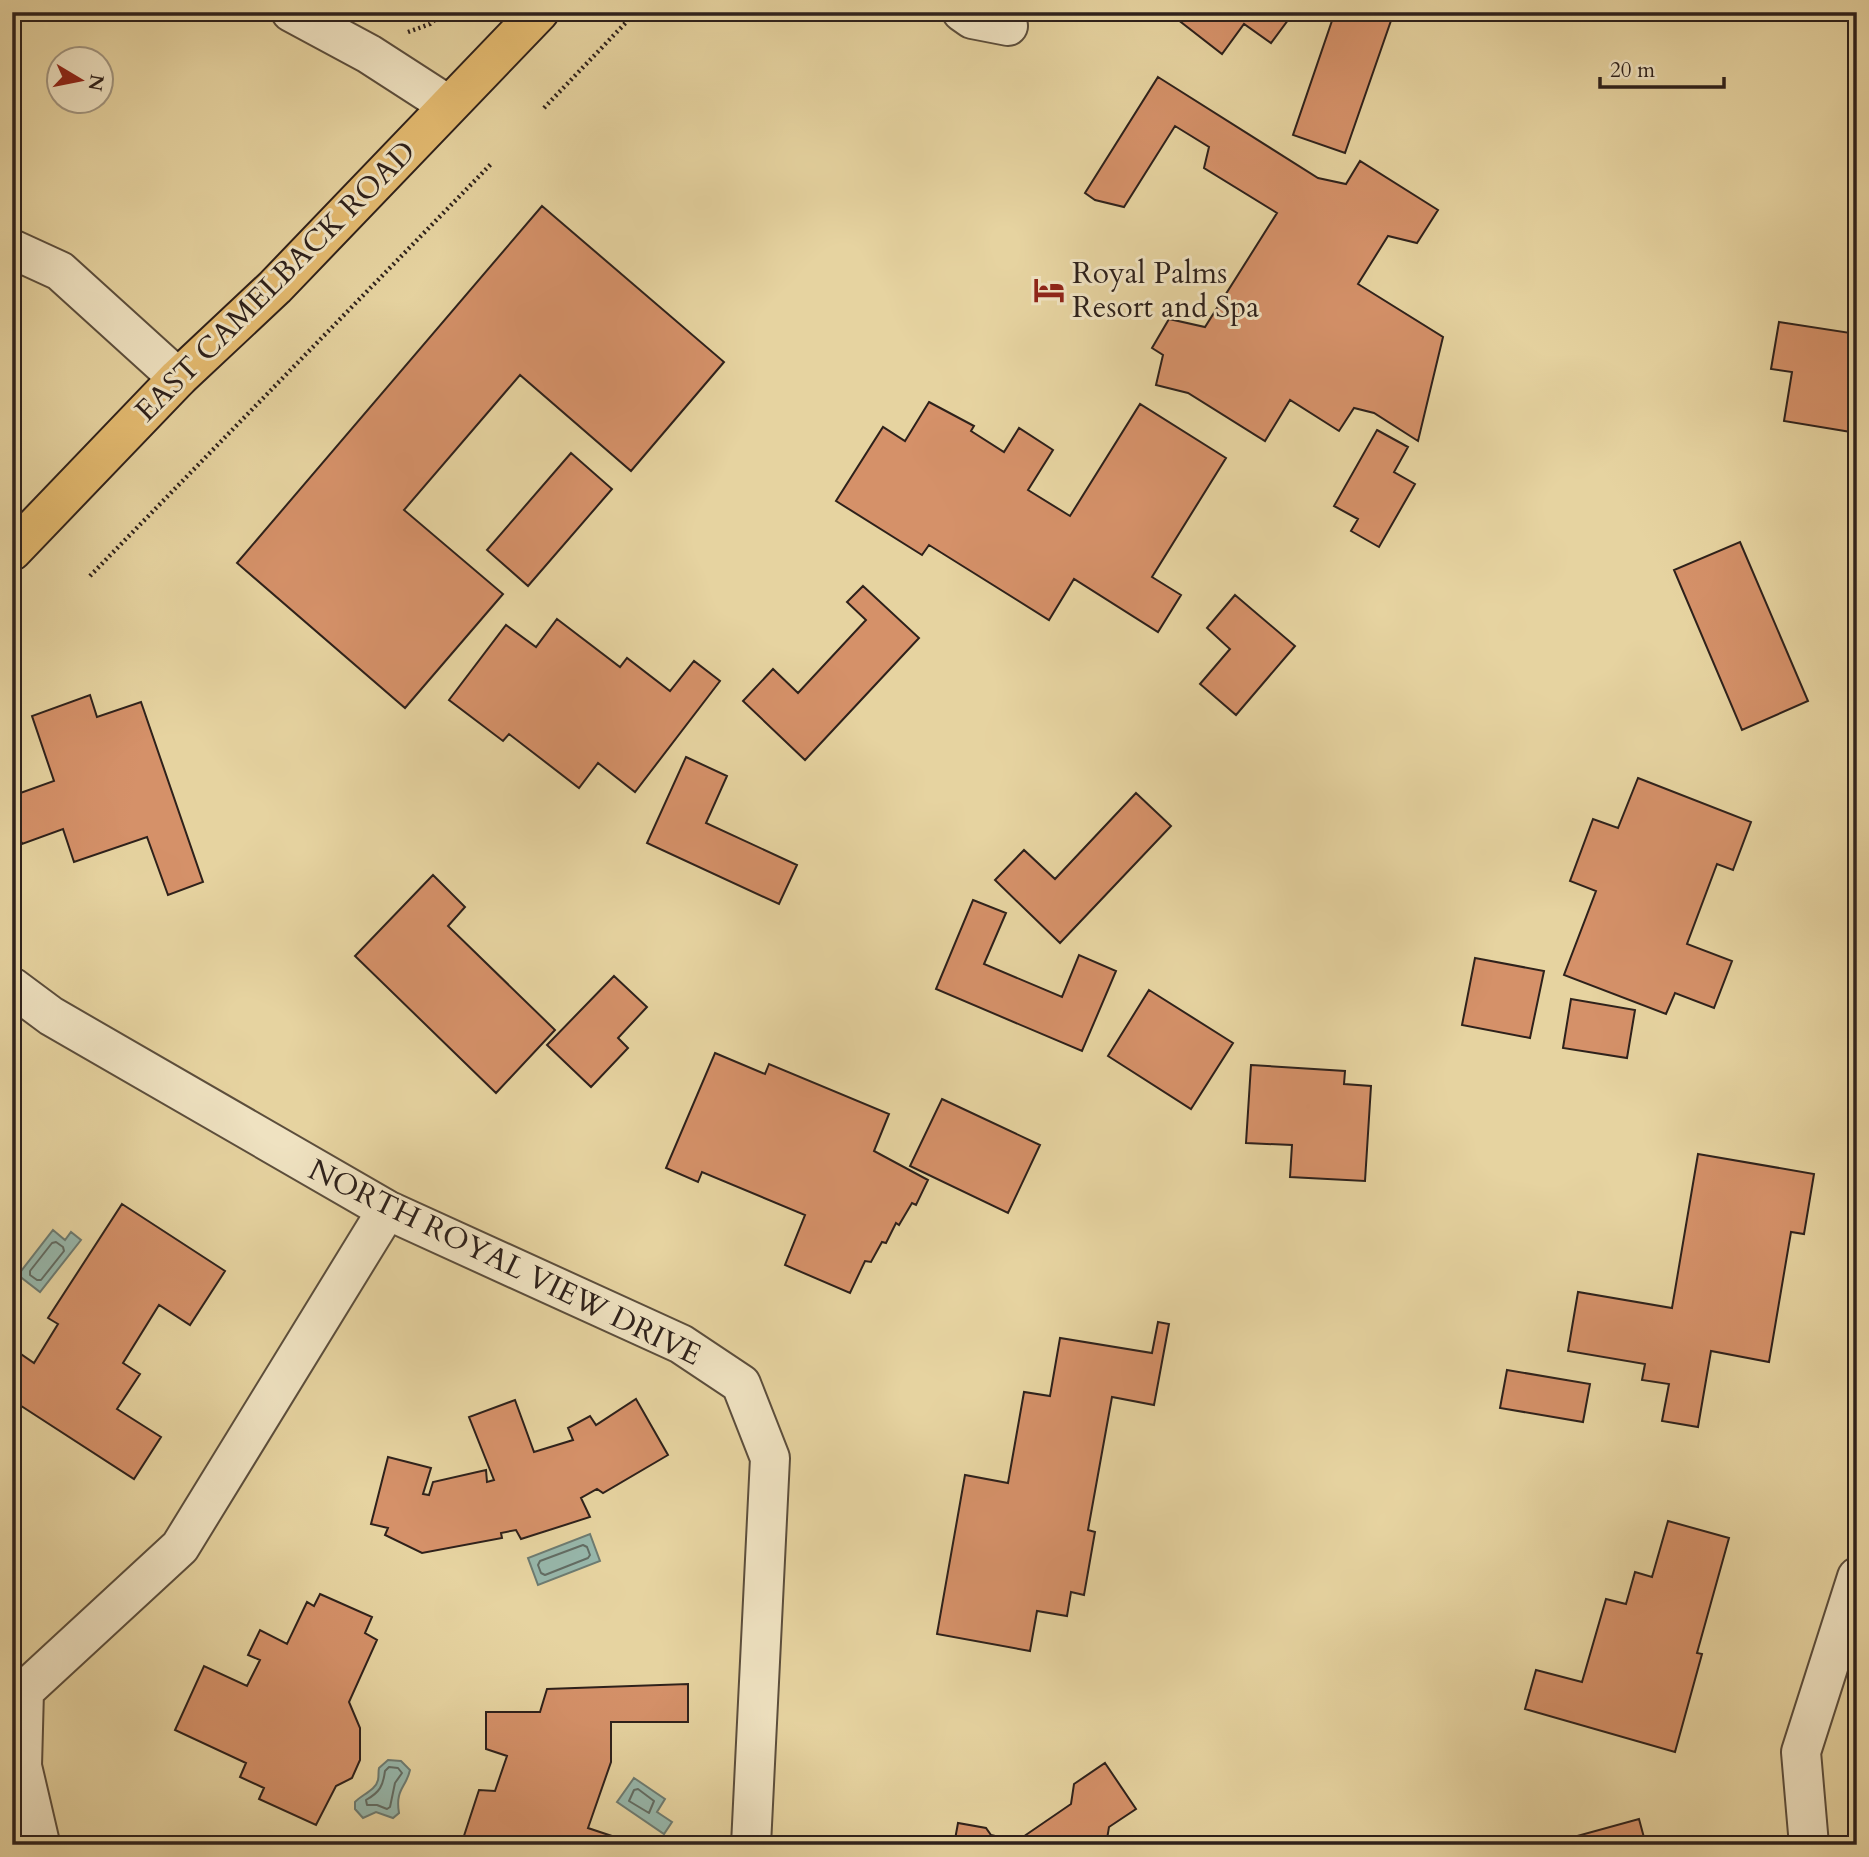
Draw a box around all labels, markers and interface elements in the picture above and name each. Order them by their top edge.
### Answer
north arrow [46,46,116,116]
scale bar [1600,46,1724,90]
text: 20 m [1610,56,1655,85]
text: N [81,72,110,94]
street label: EAST CAMELBACK ROAD [126,132,425,431]
place label: Royal Palms Resort and Spa [1072,253,1259,328]
hotel icon: Royal Palms Resort and Spa [1032,273,1066,307]
street label: NORTH ROYAL VIEW DRIVE [302,1149,708,1376]

